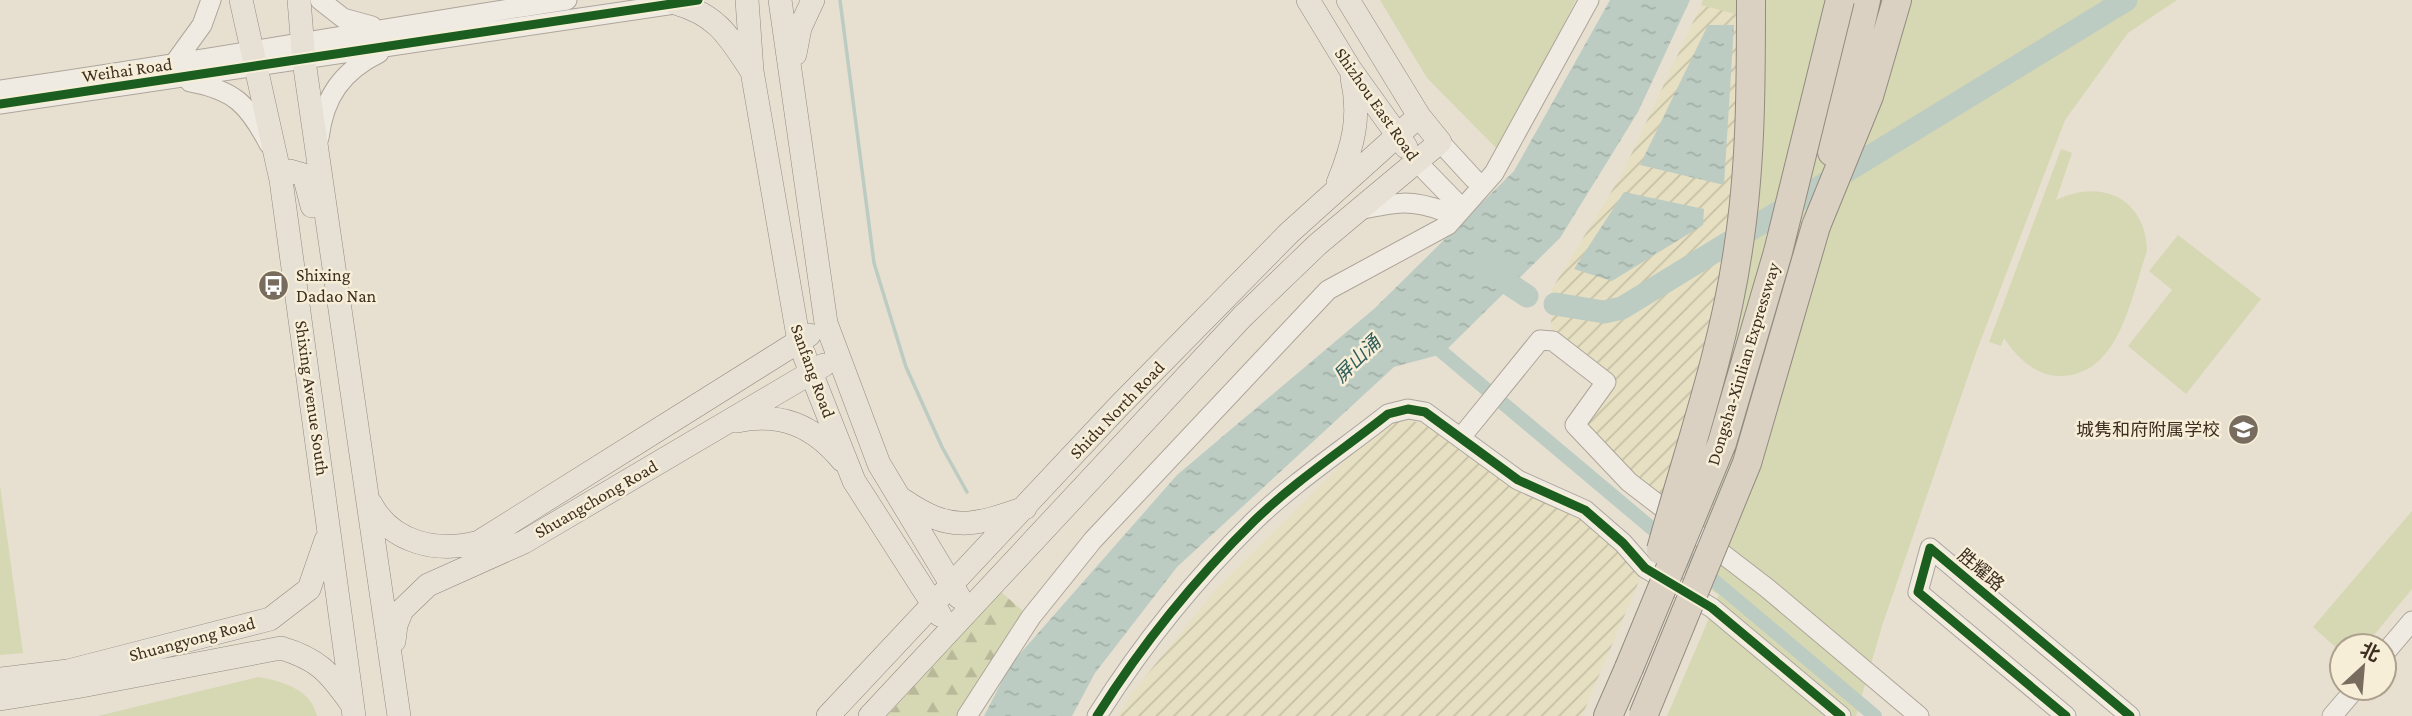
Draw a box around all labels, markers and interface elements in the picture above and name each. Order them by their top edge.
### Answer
street label: Shizhou East Road [1331,44,1424,165]
street label: Weihai Road [81,54,174,86]
street label: Dongsha-Xinlian Expressway [1703,260,1784,468]
place label: Shixing Dadao Nan [296,265,376,306]
bus stop icon: Shixing Dadao Nan [256,268,290,302]
street label: Shixing Avenue South [291,319,333,477]
street label: Sanfang Road [787,321,839,421]
water label: 屏山涌 [1329,330,1386,387]
street label: Shidu North Road [1065,357,1169,463]
school or university icon: 城隽和府附属学校 [2226,413,2260,447]
place label: 城隽和府附属学校 [2076,420,2220,440]
street label: Shuangchong Road [531,455,661,542]
street label: 胜耀路 [1954,545,2008,595]
street label: Shuangyong Road [127,612,258,665]
north arrow [2328,632,2398,702]
text: 北 [2357,639,2383,666]

